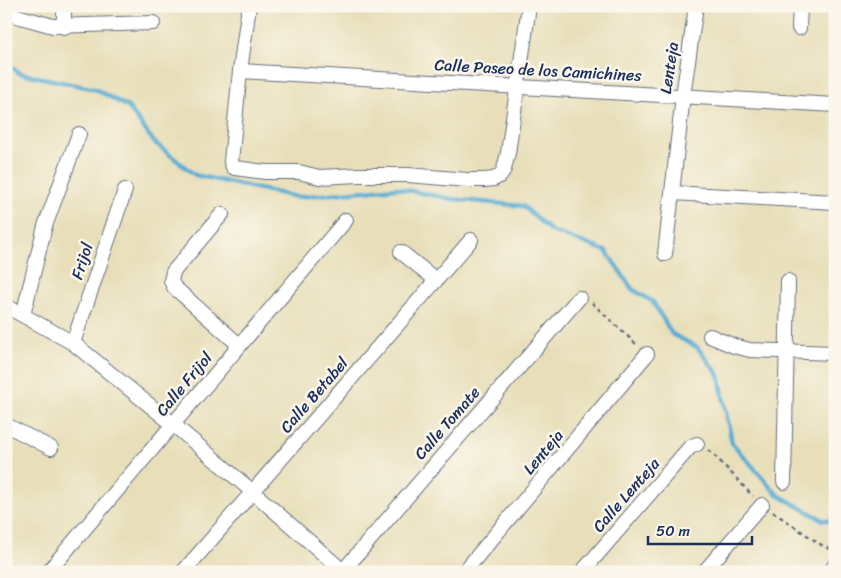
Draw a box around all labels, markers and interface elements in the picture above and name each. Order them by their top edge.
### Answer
street label: Lenteja [651,40,687,96]
street label: Calle Paseo de los Camichines [434,50,643,90]
street label: Frijol [62,238,102,283]
street label: Calle Frijol [148,345,220,423]
street label: Calle Betabel [272,350,356,440]
street label: Calle Tomate [407,380,487,466]
street label: Lenteja [515,423,571,481]
street label: Calle Lenteja [585,450,668,539]
scale bar [648,513,752,545]
text: 50 m [656,518,691,544]

